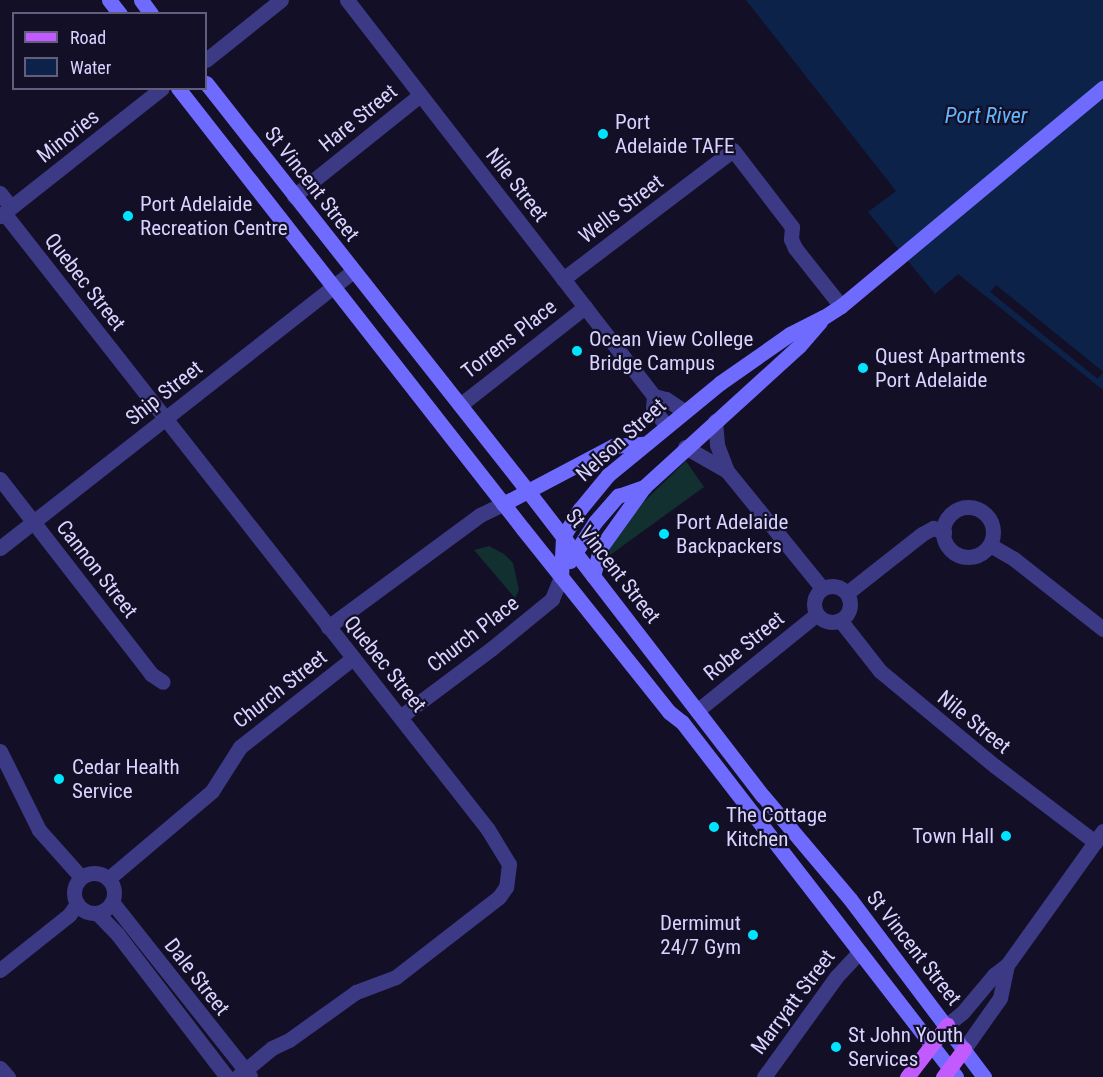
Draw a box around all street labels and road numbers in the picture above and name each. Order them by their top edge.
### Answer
street label: Hare Street [314,79,402,157]
street label: Minories [32,104,104,168]
street label: St Vincent Street [259,122,365,246]
street label: Nile Street [480,143,554,227]
street label: Wells Street [574,169,668,249]
street label: Quebec Street [39,228,131,336]
street label: Torrens Place [457,294,561,384]
street label: Ship Street [121,355,207,431]
street label: Nelson Street [571,393,671,487]
street label: St Vincent Street [560,504,666,628]
street label: Cannon Street [51,515,143,623]
street label: Church Place [422,590,524,678]
street label: Robe Street [699,606,789,686]
street label: Quebec Street [339,611,431,717]
street label: Church Street [228,645,332,733]
street label: Nile Street [932,685,1016,759]
street label: St Vincent Street [861,886,967,1010]
street label: Dale Street [159,933,235,1021]
street label: Marryatt Street [746,945,840,1059]

